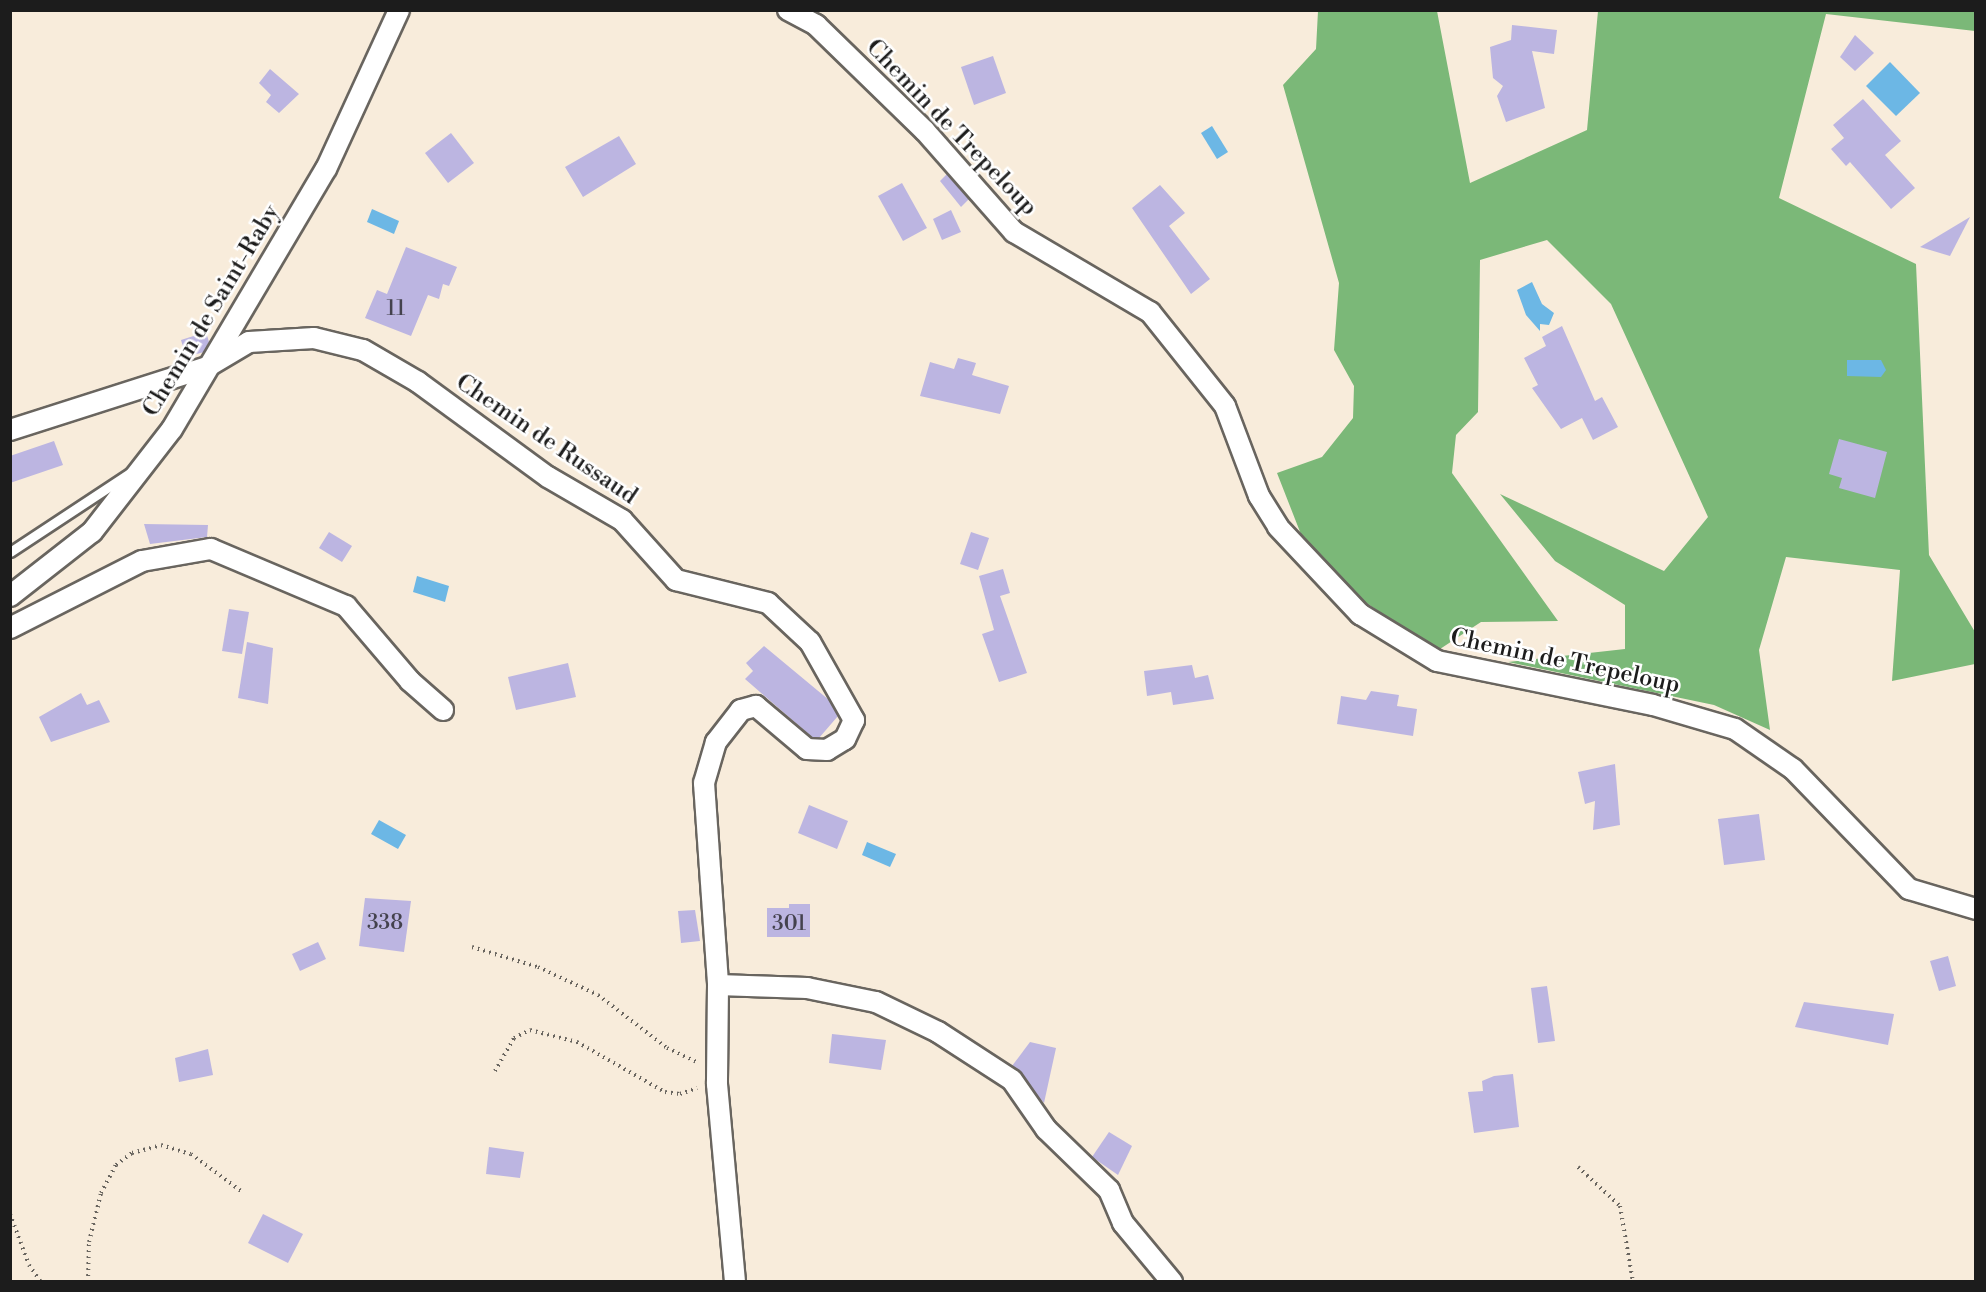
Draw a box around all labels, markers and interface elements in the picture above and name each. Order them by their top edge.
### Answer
street label: Chemin de Trepeloup [859,34,1043,222]
street label: Chemin de Saint-Raby [137,200,287,422]
house number: 11 [387,296,405,322]
street label: Chemin de Russaud [450,369,642,511]
street label: Chemin de Trepeloup [1448,624,1682,700]
house number: 338 [367,910,403,936]
house number: 301 [772,911,806,937]

